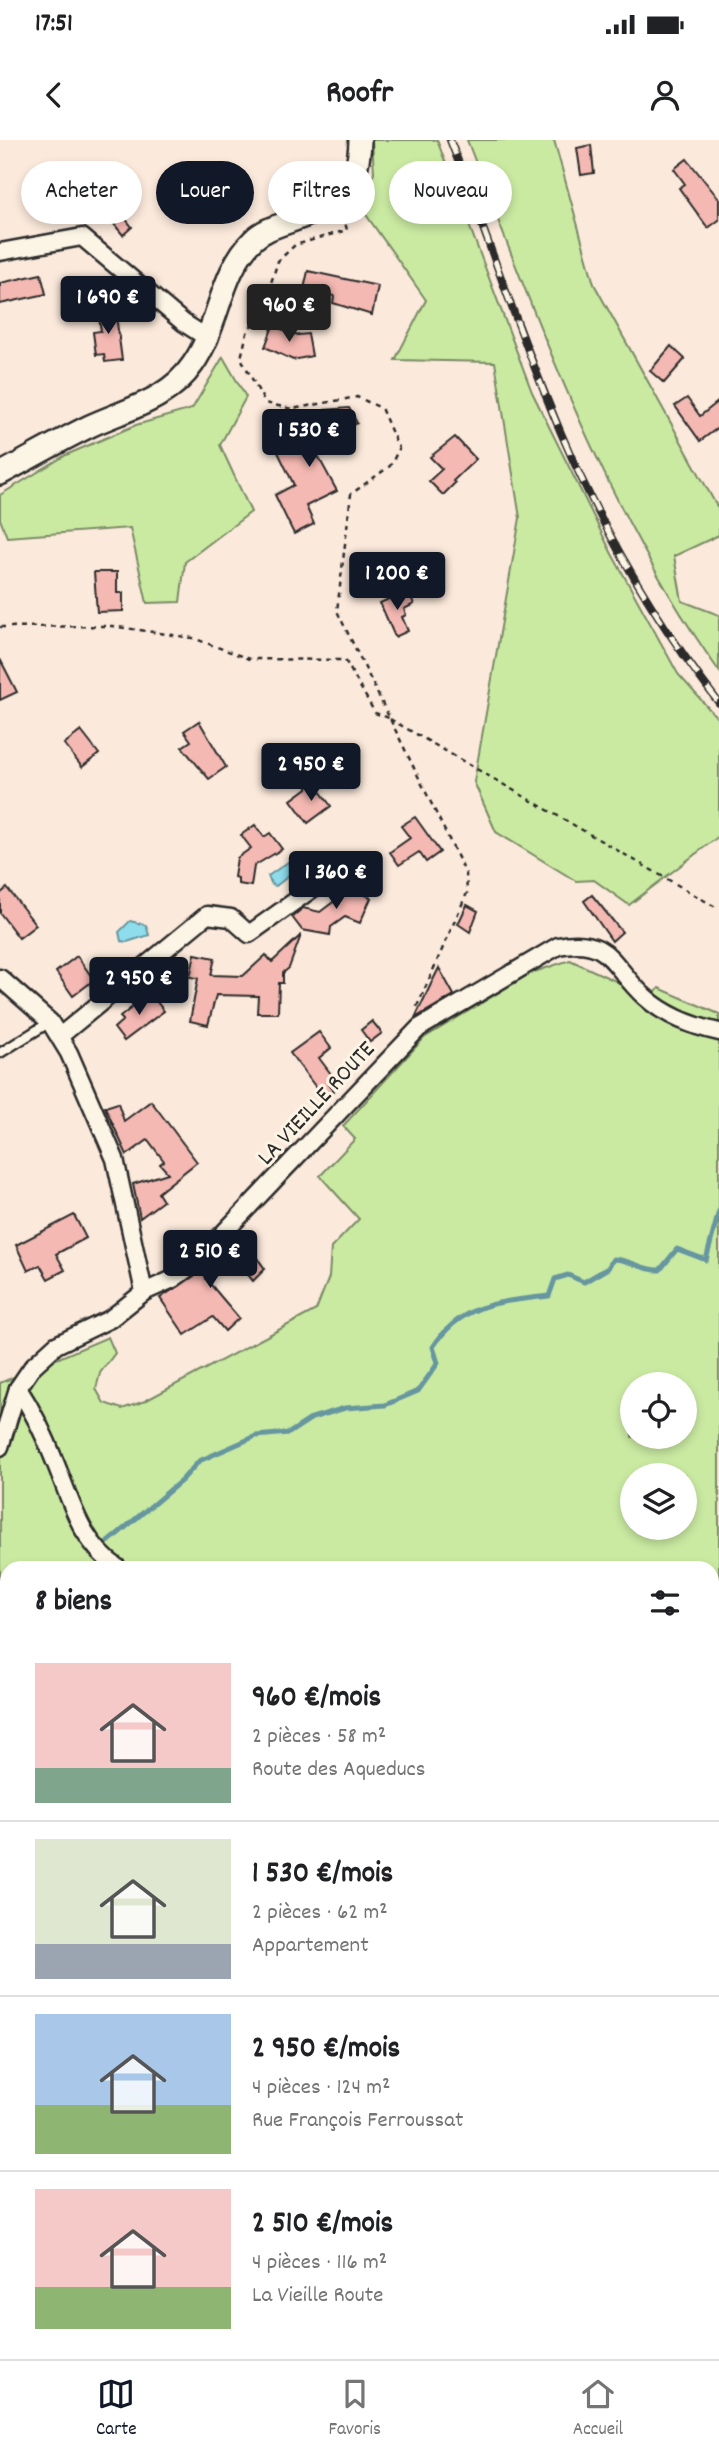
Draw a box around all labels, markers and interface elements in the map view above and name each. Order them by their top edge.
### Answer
text: 17:51 [35,6,73,43]
text: Roofr [326,72,393,118]
icon: back [35,76,73,114]
icon: person [646,76,684,114]
chip: Acheter [21,161,142,224]
chip: Louer [156,161,254,224]
chip: Filtres [268,161,375,224]
chip: Nouveau [389,161,512,224]
pin: 1 690 € [43,276,173,336]
text: 1 690 € [77,282,139,315]
pin: 960 € [240,284,338,344]
text: 960 € [263,290,315,323]
pin: 1 530 € [244,410,374,469]
text: 1 530 € [278,415,340,448]
pin: 1 200 € [332,552,462,612]
text: 1 200 € [365,558,429,591]
pin: 2 950 € [246,744,376,803]
text: 2 950 € [277,749,345,782]
pin: 1 360 € [271,852,401,911]
text: 1 360 € [305,857,367,890]
pin: 2 950 € [74,958,204,1017]
text: 2 950 € [105,963,173,996]
street label: LA VIEILLE ROUTE [250,1034,384,1174]
pin: 2 510 € [145,1230,275,1290]
text: 2 510 € [179,1236,241,1269]
map controls [620,1372,697,1540]
button: locate [620,1372,697,1449]
button: layers [620,1463,697,1540]
text: 8 biens [35,1582,112,1625]
icon: filters [646,1584,684,1622]
text: 960 €/mois [252,1678,381,1721]
icon: home [91,1691,175,1775]
text: 2 pièces · 58 m² [252,1721,386,1754]
text: Route des Aqueducs [252,1754,426,1787]
text: 1 530 €/mois [252,1854,393,1897]
icon: home [91,1867,175,1951]
text: 2 pièces · 62 m² [252,1897,388,1930]
text: Appartement [252,1930,369,1963]
text: 2 950 €/mois [252,2029,400,2072]
icon: home [91,2042,175,2126]
text: 4 pièces · 124 m² [252,2072,390,2105]
text: Rue François Ferroussat [252,2105,464,2138]
text: 2 510 €/mois [252,2204,393,2247]
icon: home [91,2217,175,2301]
text: 4 pièces · 116 m² [252,2247,387,2280]
text: La Vieille Route [252,2280,383,2313]
tab: Carte [96,2375,137,2444]
tab: Favoris [329,2375,381,2444]
tab: Accueil [573,2375,623,2444]

